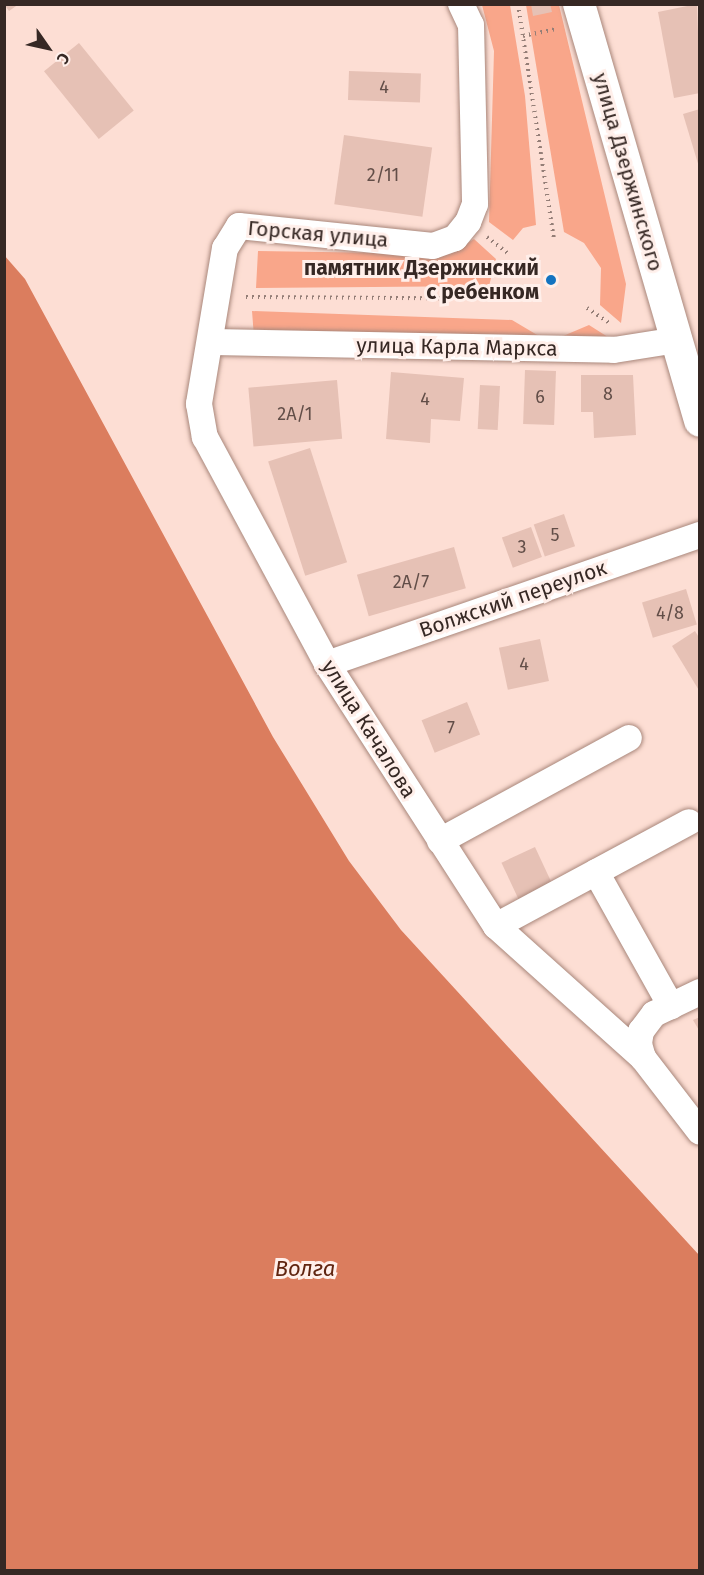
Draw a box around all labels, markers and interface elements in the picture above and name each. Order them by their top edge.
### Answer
north arrow [18,18,78,78]
text: С [53,49,74,67]
street label: улица Дзержинского [588,70,668,274]
house number: 4 [379,76,389,98]
house number: 2/11 [367,164,399,186]
street label: Горская улица [247,215,389,253]
place label: памятник Дзержинский с ребенком [304,255,539,305]
marker: памятник Дзержинский с ребенком [544,273,558,287]
street label: улица Карла Маркса [356,333,558,361]
house number: 8 [603,383,613,405]
house number: 6 [535,386,545,408]
house number: 4 [420,388,430,410]
house number: 2А/1 [277,403,313,425]
house number: 5 [550,524,560,546]
house number: 3 [518,536,526,558]
street label: Волжский переулок [416,555,610,643]
house number: 2А/7 [393,571,429,593]
house number: 4/8 [656,602,684,624]
house number: 4 [519,653,529,675]
street label: улица Качалова [316,655,422,803]
house number: 7 [447,717,455,739]
water label: Волга [275,1256,335,1282]

